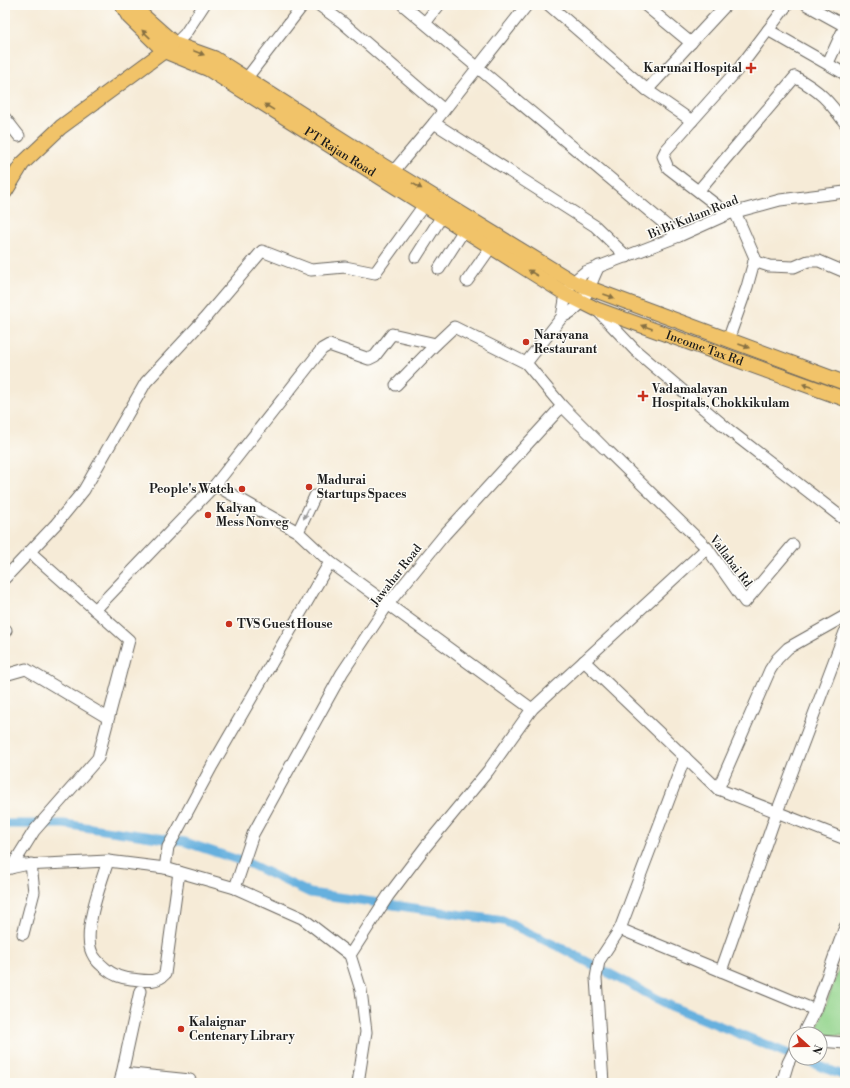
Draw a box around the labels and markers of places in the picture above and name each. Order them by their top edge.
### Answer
place label: Karunai Hospital [644,61,742,76]
marker: Karunai Hospital [745,62,757,74]
place label: Narayana Restaurant [534,328,598,357]
marker: Narayana Restaurant [521,337,531,347]
place label: Vadamalayan Hospitals, Chokkikulam [651,382,789,411]
marker: Vadamalayan Hospitals, Chokkikulam [637,390,649,402]
place label: Madurai Startups Spaces [317,473,406,502]
place label: People's Watch [149,482,235,497]
marker: Madurai Startups Spaces [304,482,314,492]
marker: People's Watch [237,484,247,494]
place label: Kalyan Mess Nonveg [216,501,290,530]
marker: Kalyan Mess Nonveg [203,510,213,520]
place label: TVS Guest House [237,617,333,632]
marker: TVS Guest House [224,619,234,629]
place label: Kalaignar Centenary Library [189,1015,296,1044]
marker: Kalaignar Centenary Library [176,1024,186,1034]

